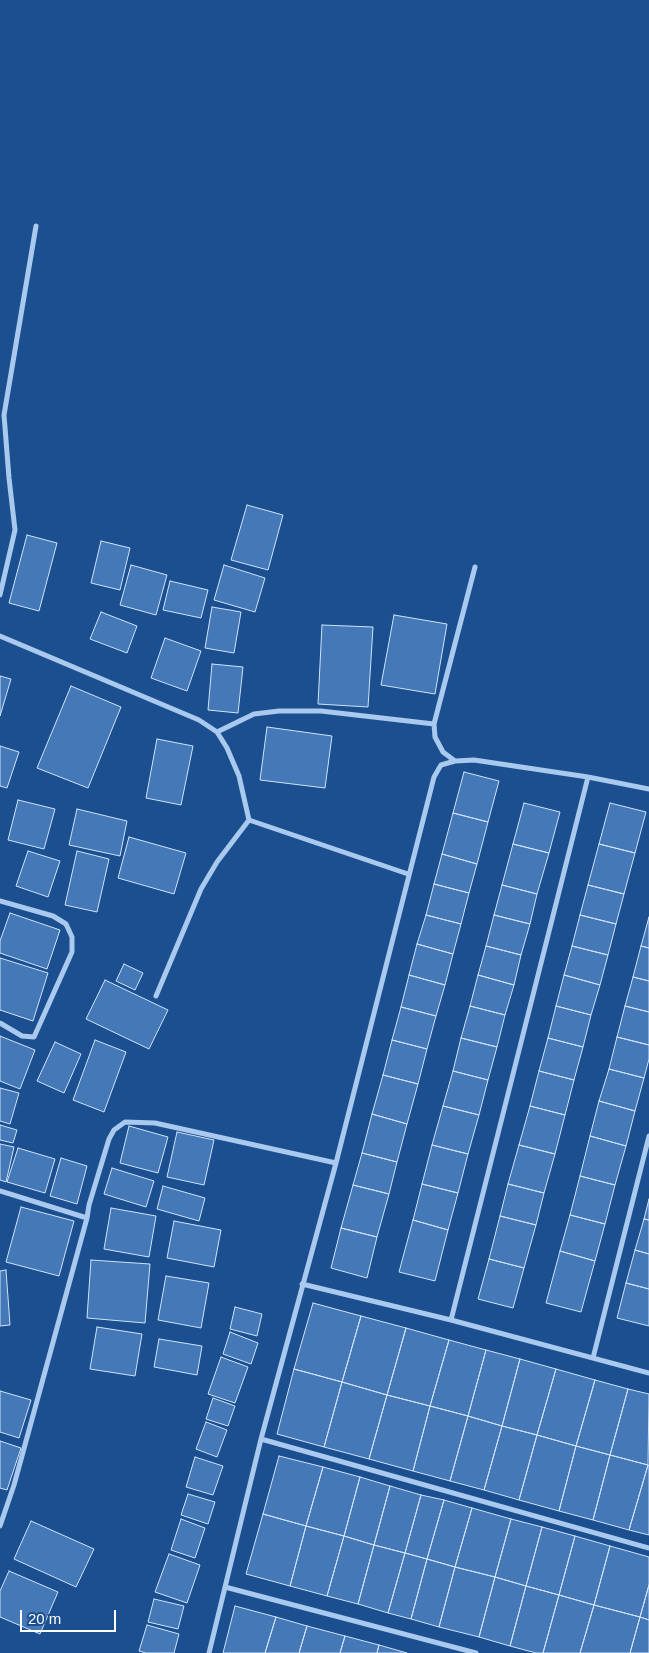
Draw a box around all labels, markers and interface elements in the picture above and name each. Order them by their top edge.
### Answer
scale bar [22,1600,119,1632]
text: 20 m [28,1610,61,1627]

